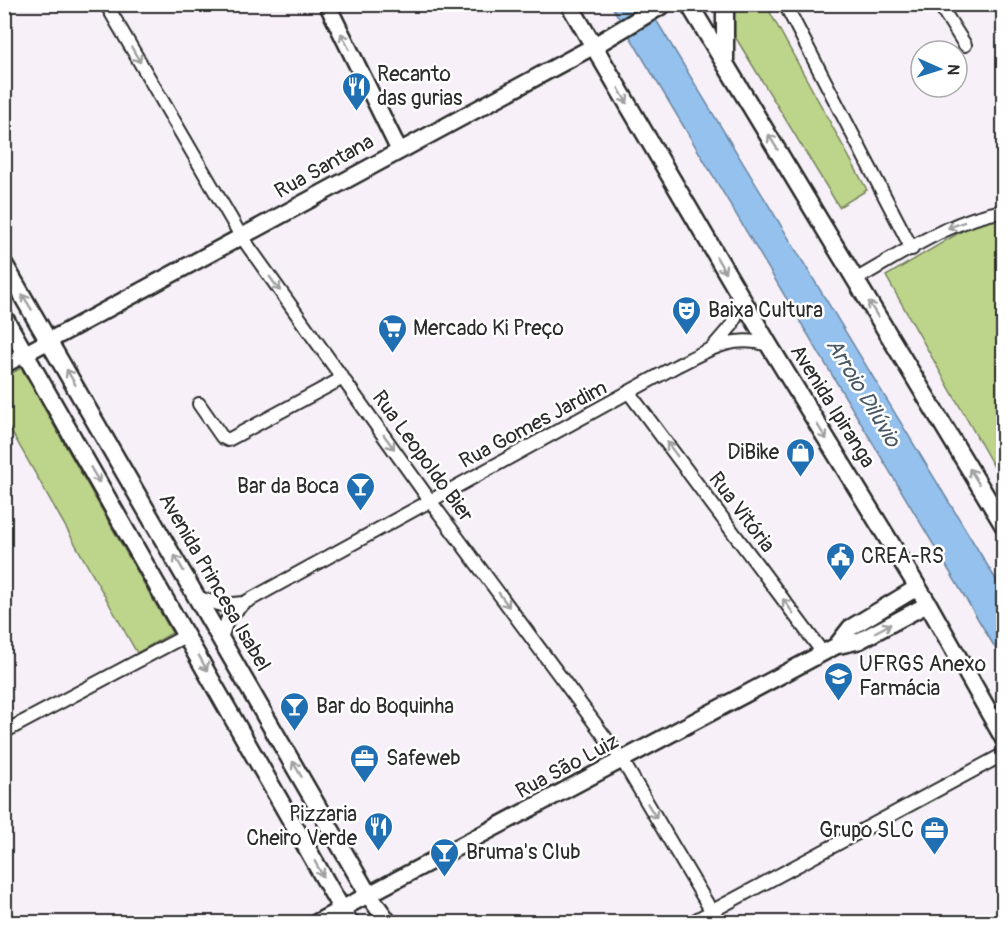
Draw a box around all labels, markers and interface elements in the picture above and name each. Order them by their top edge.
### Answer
one-way arrow [339,33,350,51]
north arrow [909,39,969,99]
one-way arrow [130,46,142,63]
place label: Recanto das gurias [377,61,463,112]
text: N [943,64,963,76]
restaurant icon: Recanto das gurias [340,70,372,112]
one-way arrow [618,87,629,105]
street label: Rua Santana [270,128,379,205]
one-way arrow [767,134,779,151]
one-way arrow [947,220,966,231]
one-way arrow [716,256,728,273]
one-way arrow [269,275,281,292]
one-way arrow [21,294,33,311]
theatre icon: Baixa Cultura [671,294,703,336]
place label: Baixa Cultura [708,297,823,324]
one-way arrow [866,301,878,318]
supermarket icon: Mercado Ki Preço [376,312,408,354]
place label: Mercado Ki Preço [413,315,564,342]
water label: Arroio Dilúvio [820,333,908,454]
street label: Avenida Ipiranga [784,340,881,473]
one-way arrow [65,369,77,386]
street label: Rua Gomes Jardim [455,374,612,475]
street label: Rua Leopoldo Bier [366,385,480,528]
one-way arrow [817,423,829,440]
one-way arrow [383,434,395,450]
shop icon: DiBike [784,436,816,478]
place label: DiBike [727,439,780,466]
one-way arrow [666,442,678,458]
one-way arrow [90,466,102,483]
street label: Rua Vitória [702,467,781,558]
one-way arrow [967,468,979,485]
bar icon: Bar da Boca [344,470,376,512]
place label: Bar da Boca [237,473,339,500]
street label: Avenida Princesa Isabel [152,488,277,676]
public building icon: CREA-RS [824,540,856,582]
place label: CREA-RS [861,543,944,570]
one-way arrow [173,555,184,573]
one-way arrow [497,592,510,608]
one-way arrow [782,598,795,614]
one-way arrow [874,622,892,633]
place label: UFRGS Anexo Farmácia [859,651,986,702]
one-way arrow [197,654,209,671]
school or university icon: UFRGS Anexo Farmácia [822,660,854,702]
bar icon: Bar do Boquinha [279,690,311,732]
place label: Bar do Boquinha [316,693,454,720]
street label: Rua São Luiz [511,728,624,805]
office icon: Safeweb [349,742,381,784]
place label: Safeweb [386,745,460,772]
one-way arrow [290,761,302,778]
place label: Pizzaria Cheiro Verde [246,801,358,852]
one-way arrow [646,802,658,819]
restaurant icon: Pizzaria Cheiro Verde [362,810,394,852]
office icon: Grupo SLC [919,814,951,856]
place label: Grupo SLC [819,817,914,844]
bar icon: Bruma's Club [429,836,461,878]
place label: Bruma's Club [466,839,581,866]
one-way arrow [314,860,325,878]

